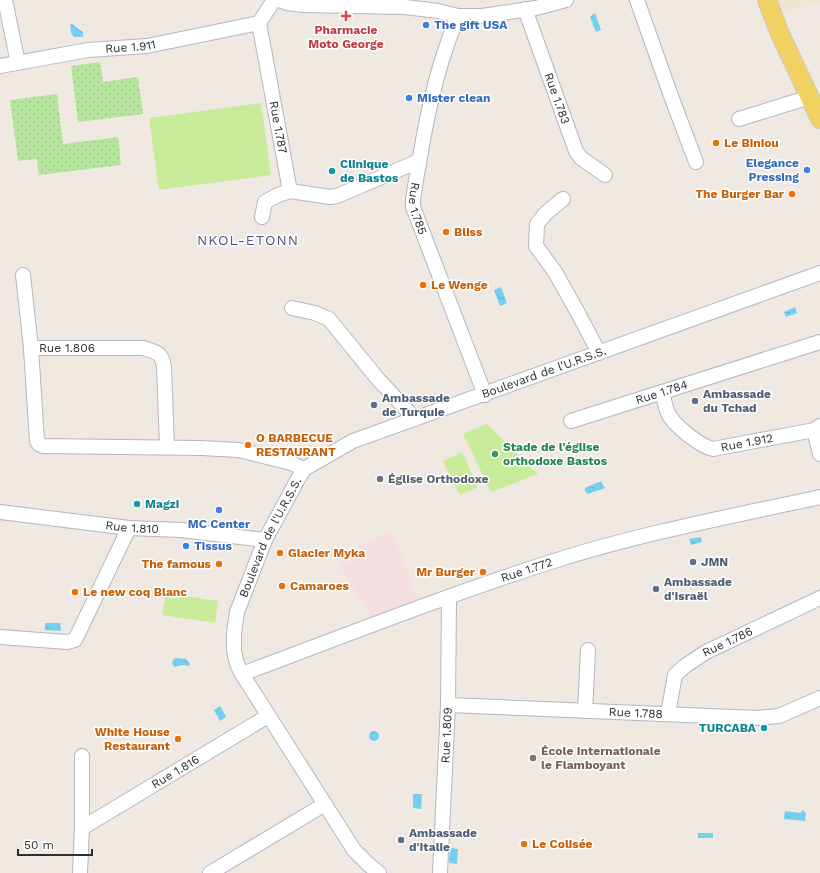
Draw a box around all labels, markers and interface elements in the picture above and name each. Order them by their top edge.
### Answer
marker: Pharmacie Moto George [341,11,351,21]
place label: The gift USA [434,18,508,32]
marker: The gift USA [421,20,431,30]
place label: Pharmacie Moto George [308,23,384,51]
street label: Rue 1.911 [105,37,157,56]
street label: Rue 1.783 [541,71,573,126]
place label: Mister clean [417,91,490,105]
marker: Mister clean [404,93,414,103]
street label: Rue 1.787 [267,100,290,155]
place label: Le Biniou [724,136,779,150]
marker: Le Biniou [711,138,721,148]
place label: Elegance Pressing [746,156,799,184]
place label: Clinique de Bastos [340,157,399,185]
marker: Elegance Pressing [802,165,812,175]
marker: Clinique de Bastos [327,166,337,176]
street label: Rue 1.785 [406,181,430,237]
place label: The Burger Bar [695,187,785,201]
marker: The Burger Bar [787,189,797,199]
place label: Bliss [454,225,483,239]
marker: Bliss [441,227,451,237]
district label: NKOL-ETONN [197,232,299,248]
place label: Le Wenge [431,278,488,292]
marker: Le Wenge [418,280,428,290]
street label: Rue 1.806 [39,341,95,355]
street label: Boulevard de l'U.R.S.S. [480,343,608,401]
street label: Rue 1.784 [634,377,689,407]
place label: Ambassade du Tchad [703,387,771,415]
place label: Ambassade de Turquie [382,391,450,419]
marker: Ambassade du Tchad [690,396,700,406]
marker: Ambassade de Turquie [369,400,379,410]
place label: O BARBECUE RESTAURANT [256,431,336,459]
street label: Rue 1.912 [719,431,774,454]
marker: O BARBECUE RESTAURANT [243,440,253,450]
place label: Stade de l'église orthodoxe Bastos [503,440,608,468]
marker: Stade de l'église orthodoxe Bastos [490,449,500,459]
place label: Église Orthodoxe [388,472,488,486]
marker: Église Orthodoxe [375,474,385,484]
street label: Boulevard de l'U.R.S.S. [236,475,304,600]
place label: Magzi [145,497,179,511]
marker: Magzi [132,499,142,509]
marker: MC Center [214,505,224,515]
place label: MC Center [188,517,251,531]
street label: Rue 1.810 [105,518,159,536]
place label: Tissus [194,539,232,553]
marker: Tissus [181,541,191,551]
place label: Glacier Myka [288,546,365,560]
marker: Glacier Myka [275,548,285,558]
street label: Rue 1.772 [499,555,554,585]
place label: JMN [701,555,728,569]
place label: The famous [141,557,212,571]
marker: JMN [688,557,698,567]
marker: The famous [214,559,224,569]
place label: Mr Burger [416,565,476,579]
marker: Mr Burger [478,567,488,577]
place label: Ambassade d'Israël [664,575,732,603]
place label: Camaroes [290,579,350,593]
marker: Camaroes [277,581,287,591]
marker: Ambassade d'Israël [651,584,661,594]
place label: Le new coq Blanc [83,585,187,599]
marker: Le new coq Blanc [70,587,80,597]
street label: Rue 1.786 [700,624,755,660]
street label: Rue 1.788 [608,705,663,721]
street label: Rue 1.809 [438,707,455,764]
place label: TURCABA [699,721,757,735]
marker: TURCABA [759,723,769,733]
place label: White House Restaurant [95,725,171,753]
marker: White House Restaurant [173,734,183,744]
place label: École Internationale le Flamboyant [541,744,661,772]
street label: Rue 1.816 [149,752,202,792]
marker: École Internationale le Flamboyant [528,753,538,763]
place label: Ambassade d'Italie [409,826,477,854]
scale bar [18,831,92,857]
marker: Ambassade d'Italie [396,835,406,845]
place label: Le Colisée [532,837,593,851]
text: 50 m [24,838,54,852]
marker: Le Colisée [519,839,529,849]

